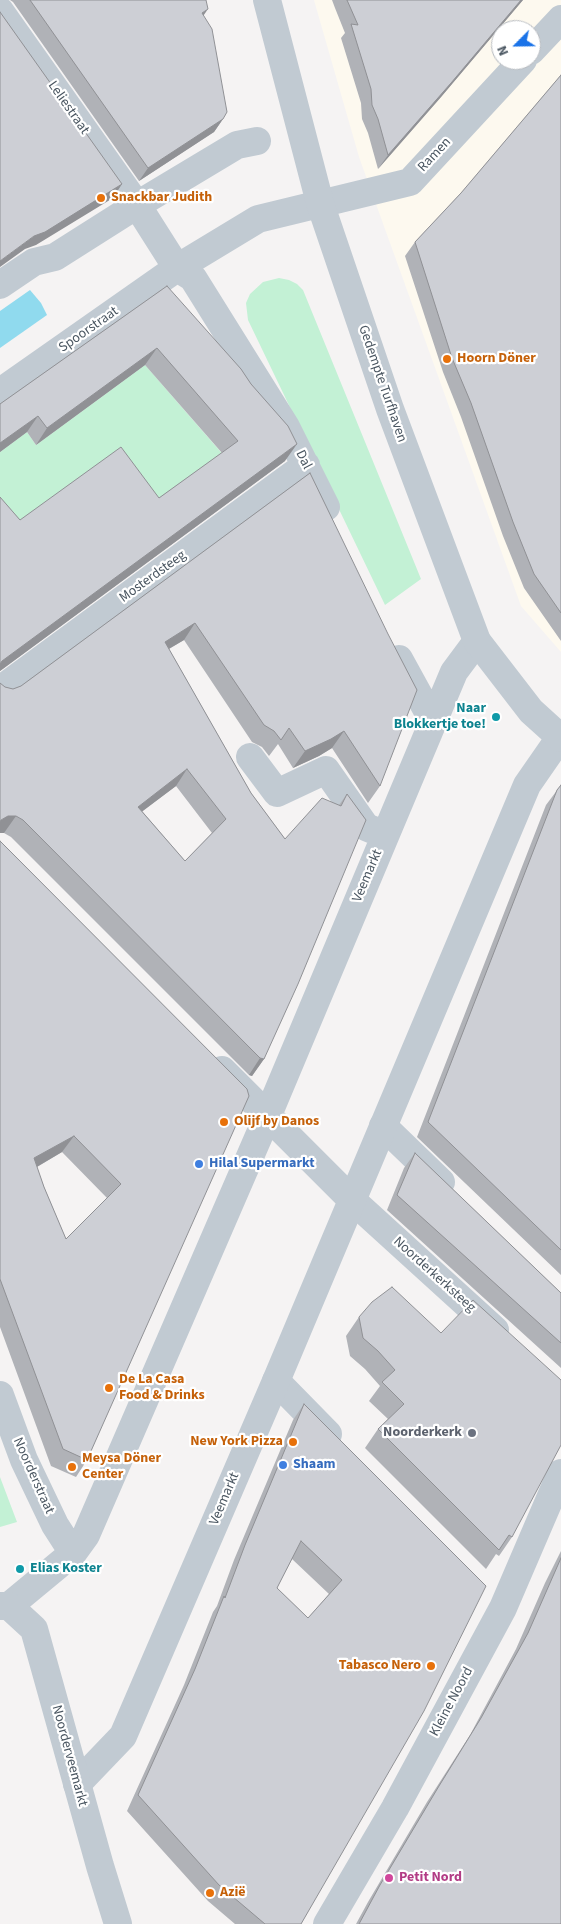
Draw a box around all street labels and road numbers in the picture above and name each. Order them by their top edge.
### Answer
street label: Leliestraat [44,78,92,138]
street label: Ramen [415,134,455,176]
street label: Spoorstraat [56,303,122,357]
street label: Gedempte Turfhaven [354,323,410,445]
street label: Dal [291,448,315,472]
street label: Mosterdsteeg [116,547,190,607]
street label: Veemarkt [349,847,387,905]
street label: Noorderkerksteeg [389,1234,479,1316]
street label: Noorderstraat [9,1435,57,1517]
street label: Veemarkt [206,1470,244,1528]
street label: Kleine Noord [427,1664,477,1740]
street label: Noorderveemarkt [47,1704,91,1808]

